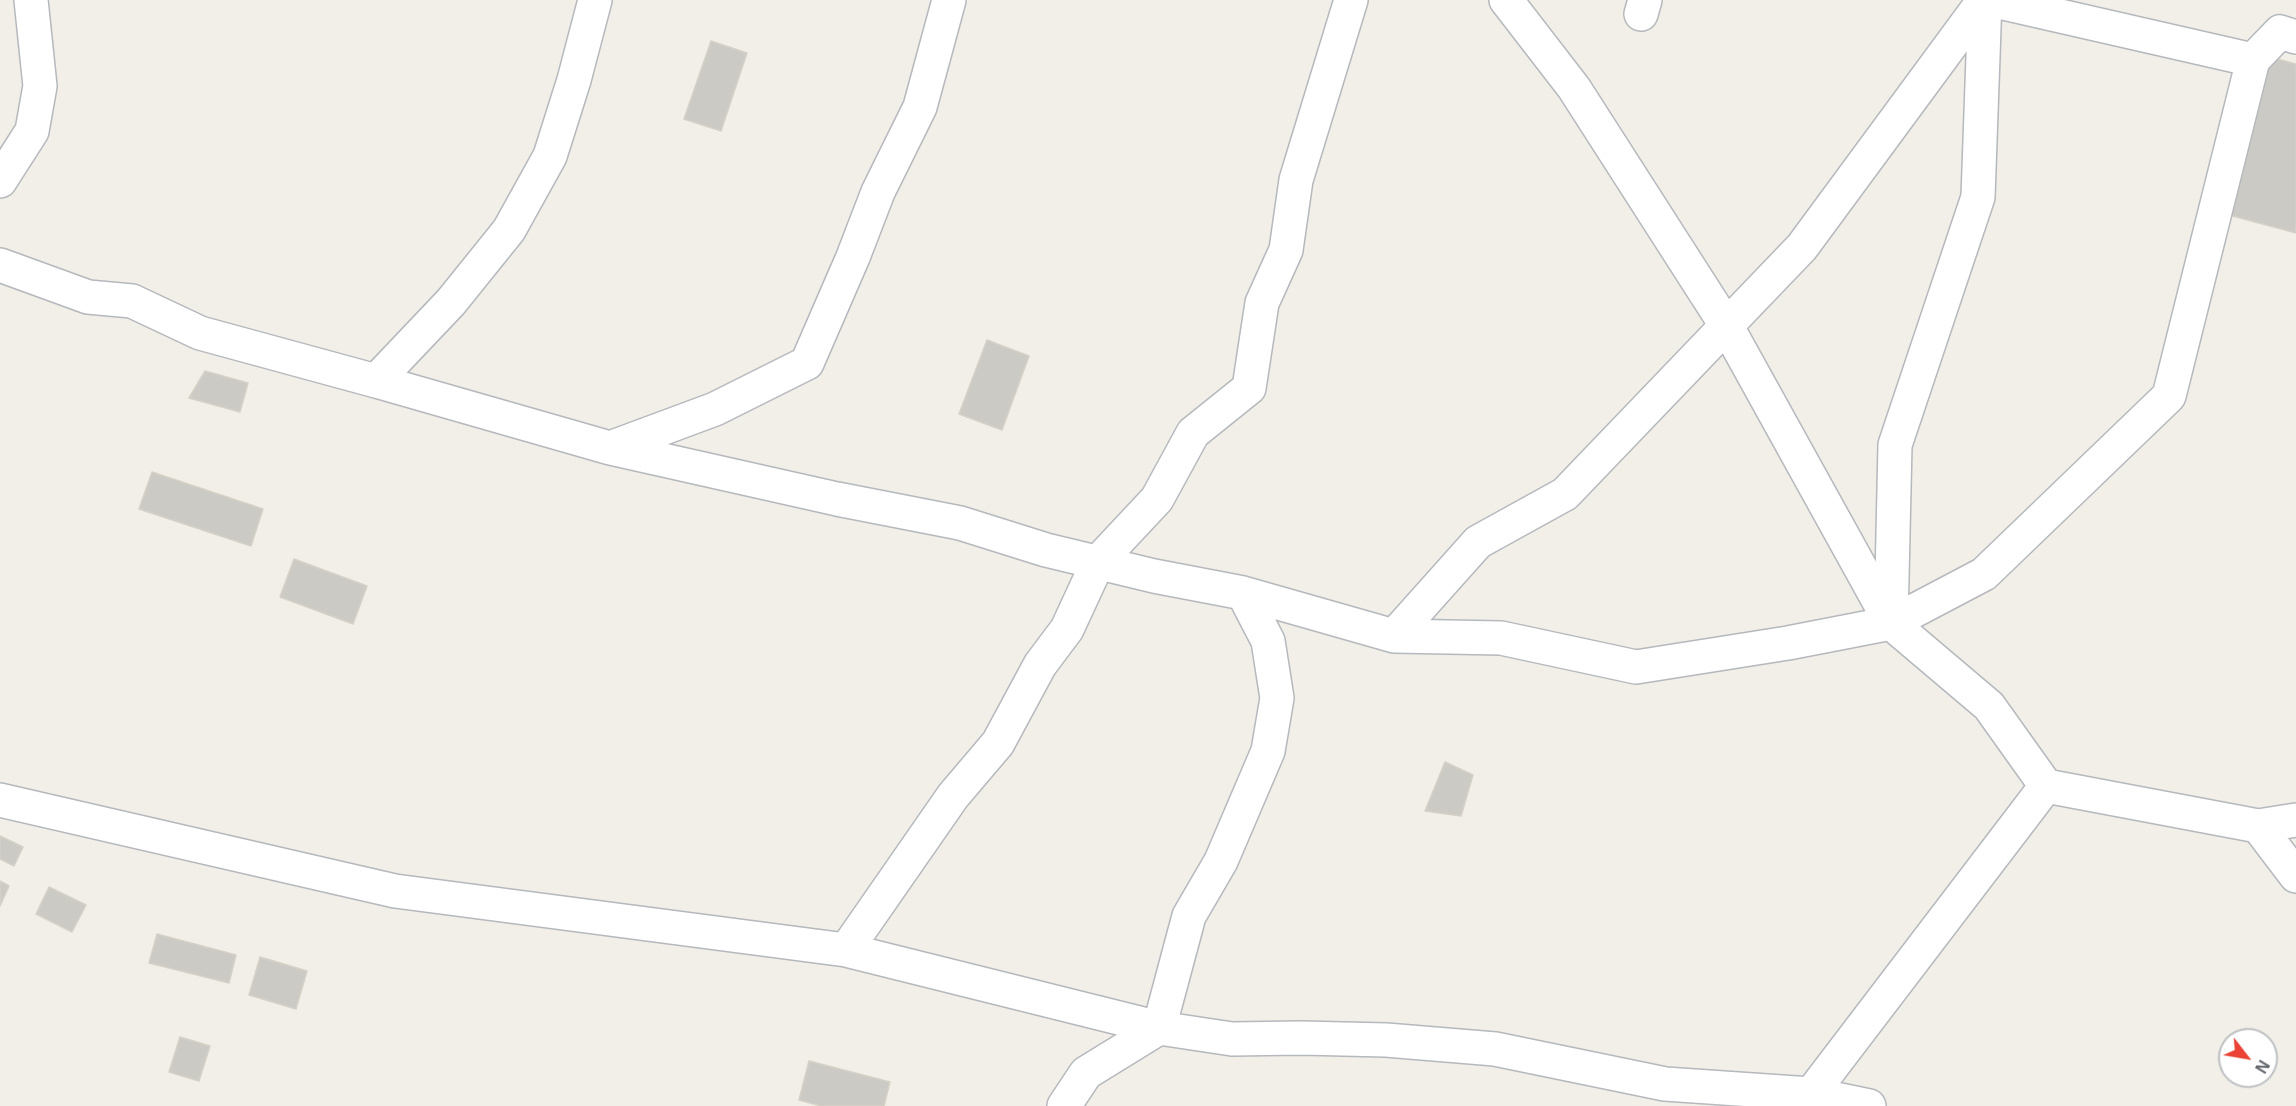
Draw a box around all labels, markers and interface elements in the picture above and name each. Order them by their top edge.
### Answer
north arrow [2218,1028,2278,1088]
text: N [2252,1057,2272,1076]

